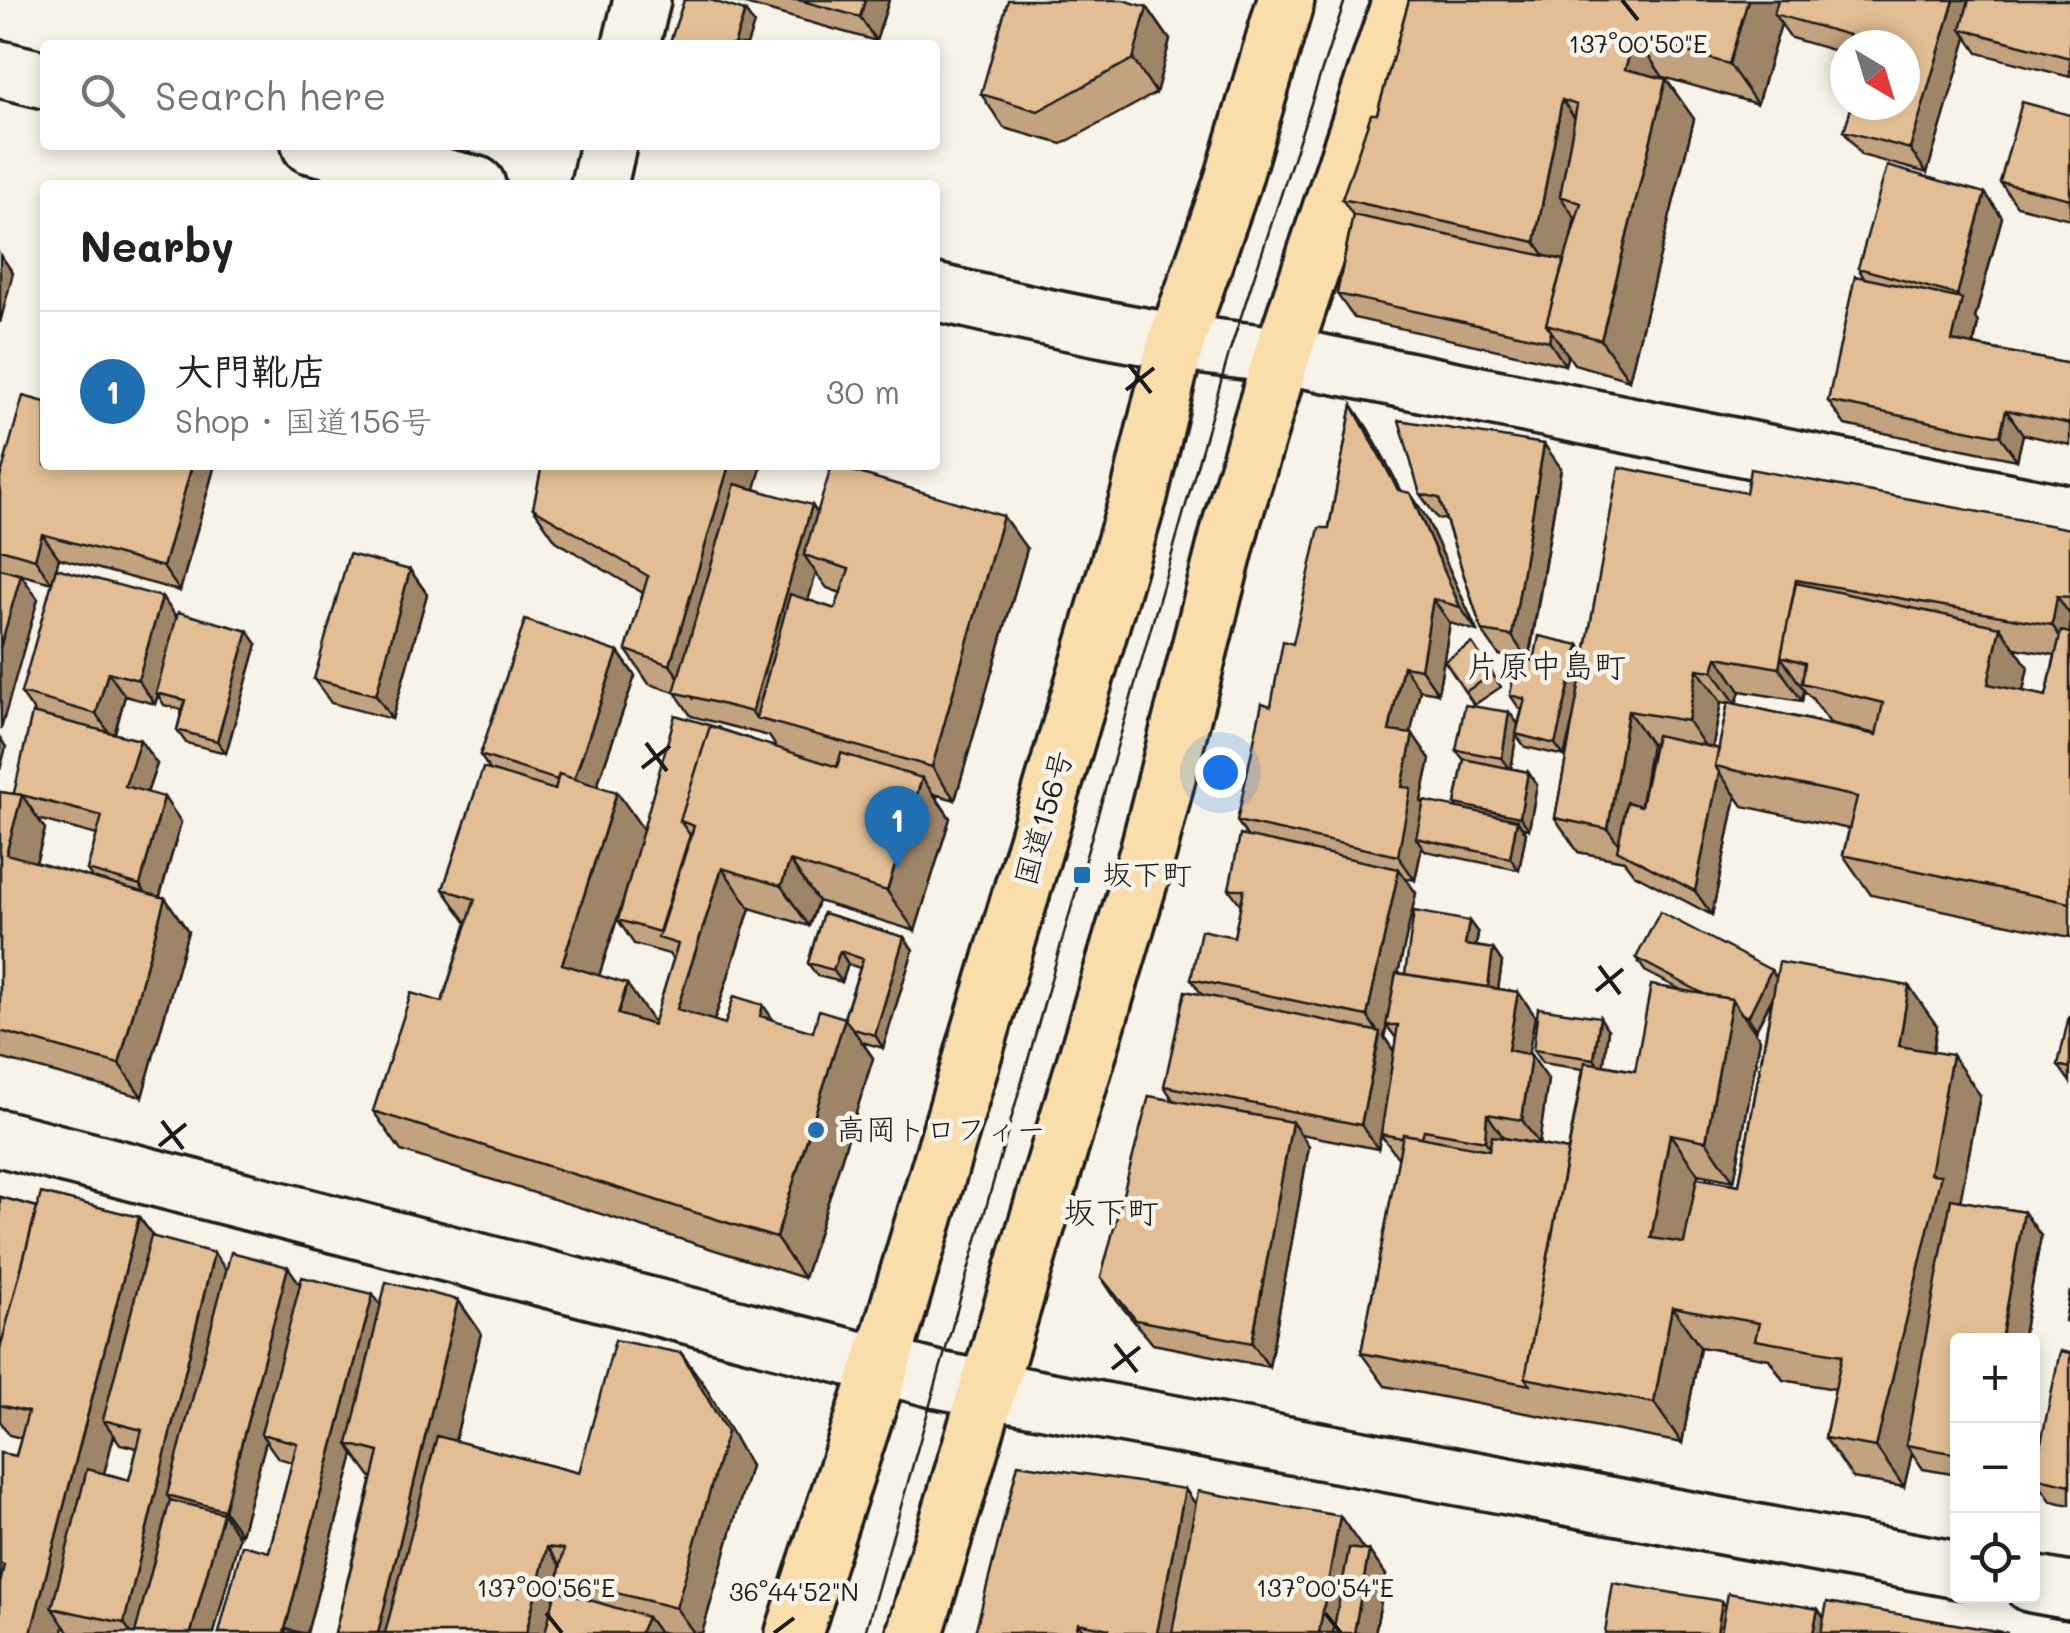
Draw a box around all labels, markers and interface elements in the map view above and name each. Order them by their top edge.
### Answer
text: 137°00'50"E [1569,27,1707,59]
north arrow [1830,30,1920,120]
search box [40,40,940,150]
icon: search [75,68,130,123]
text: Search here [155,70,386,120]
text: Nearby [80,218,234,273]
text: 大門靴店 [175,345,327,395]
text: 1 [105,370,120,412]
text: 30 m [826,370,900,412]
text: Shop · 国道156号 [175,399,433,441]
district label: 片原中島町 [1466,643,1626,685]
street label: 国道156号 [1004,745,1080,890]
your location [1195,747,1246,798]
pin: 1 [864,786,930,868]
place label: 坂下町 [1102,853,1192,893]
marker: 坂下町 [1071,864,1093,886]
place label: 高岡トロフィー [836,1108,1046,1148]
marker: 高岡トロフィー [805,1119,827,1141]
district label: 坂下町 [1063,1189,1159,1231]
map controls [1950,1333,2040,1603]
button: + [1950,1333,2040,1423]
button: − [1950,1423,2040,1513]
button: locate [1950,1513,2040,1603]
text: 137°00'56"E [477,1571,615,1603]
text: 137°00'54"E [1256,1571,1394,1603]
text: 36°44'52"N [729,1575,859,1607]

